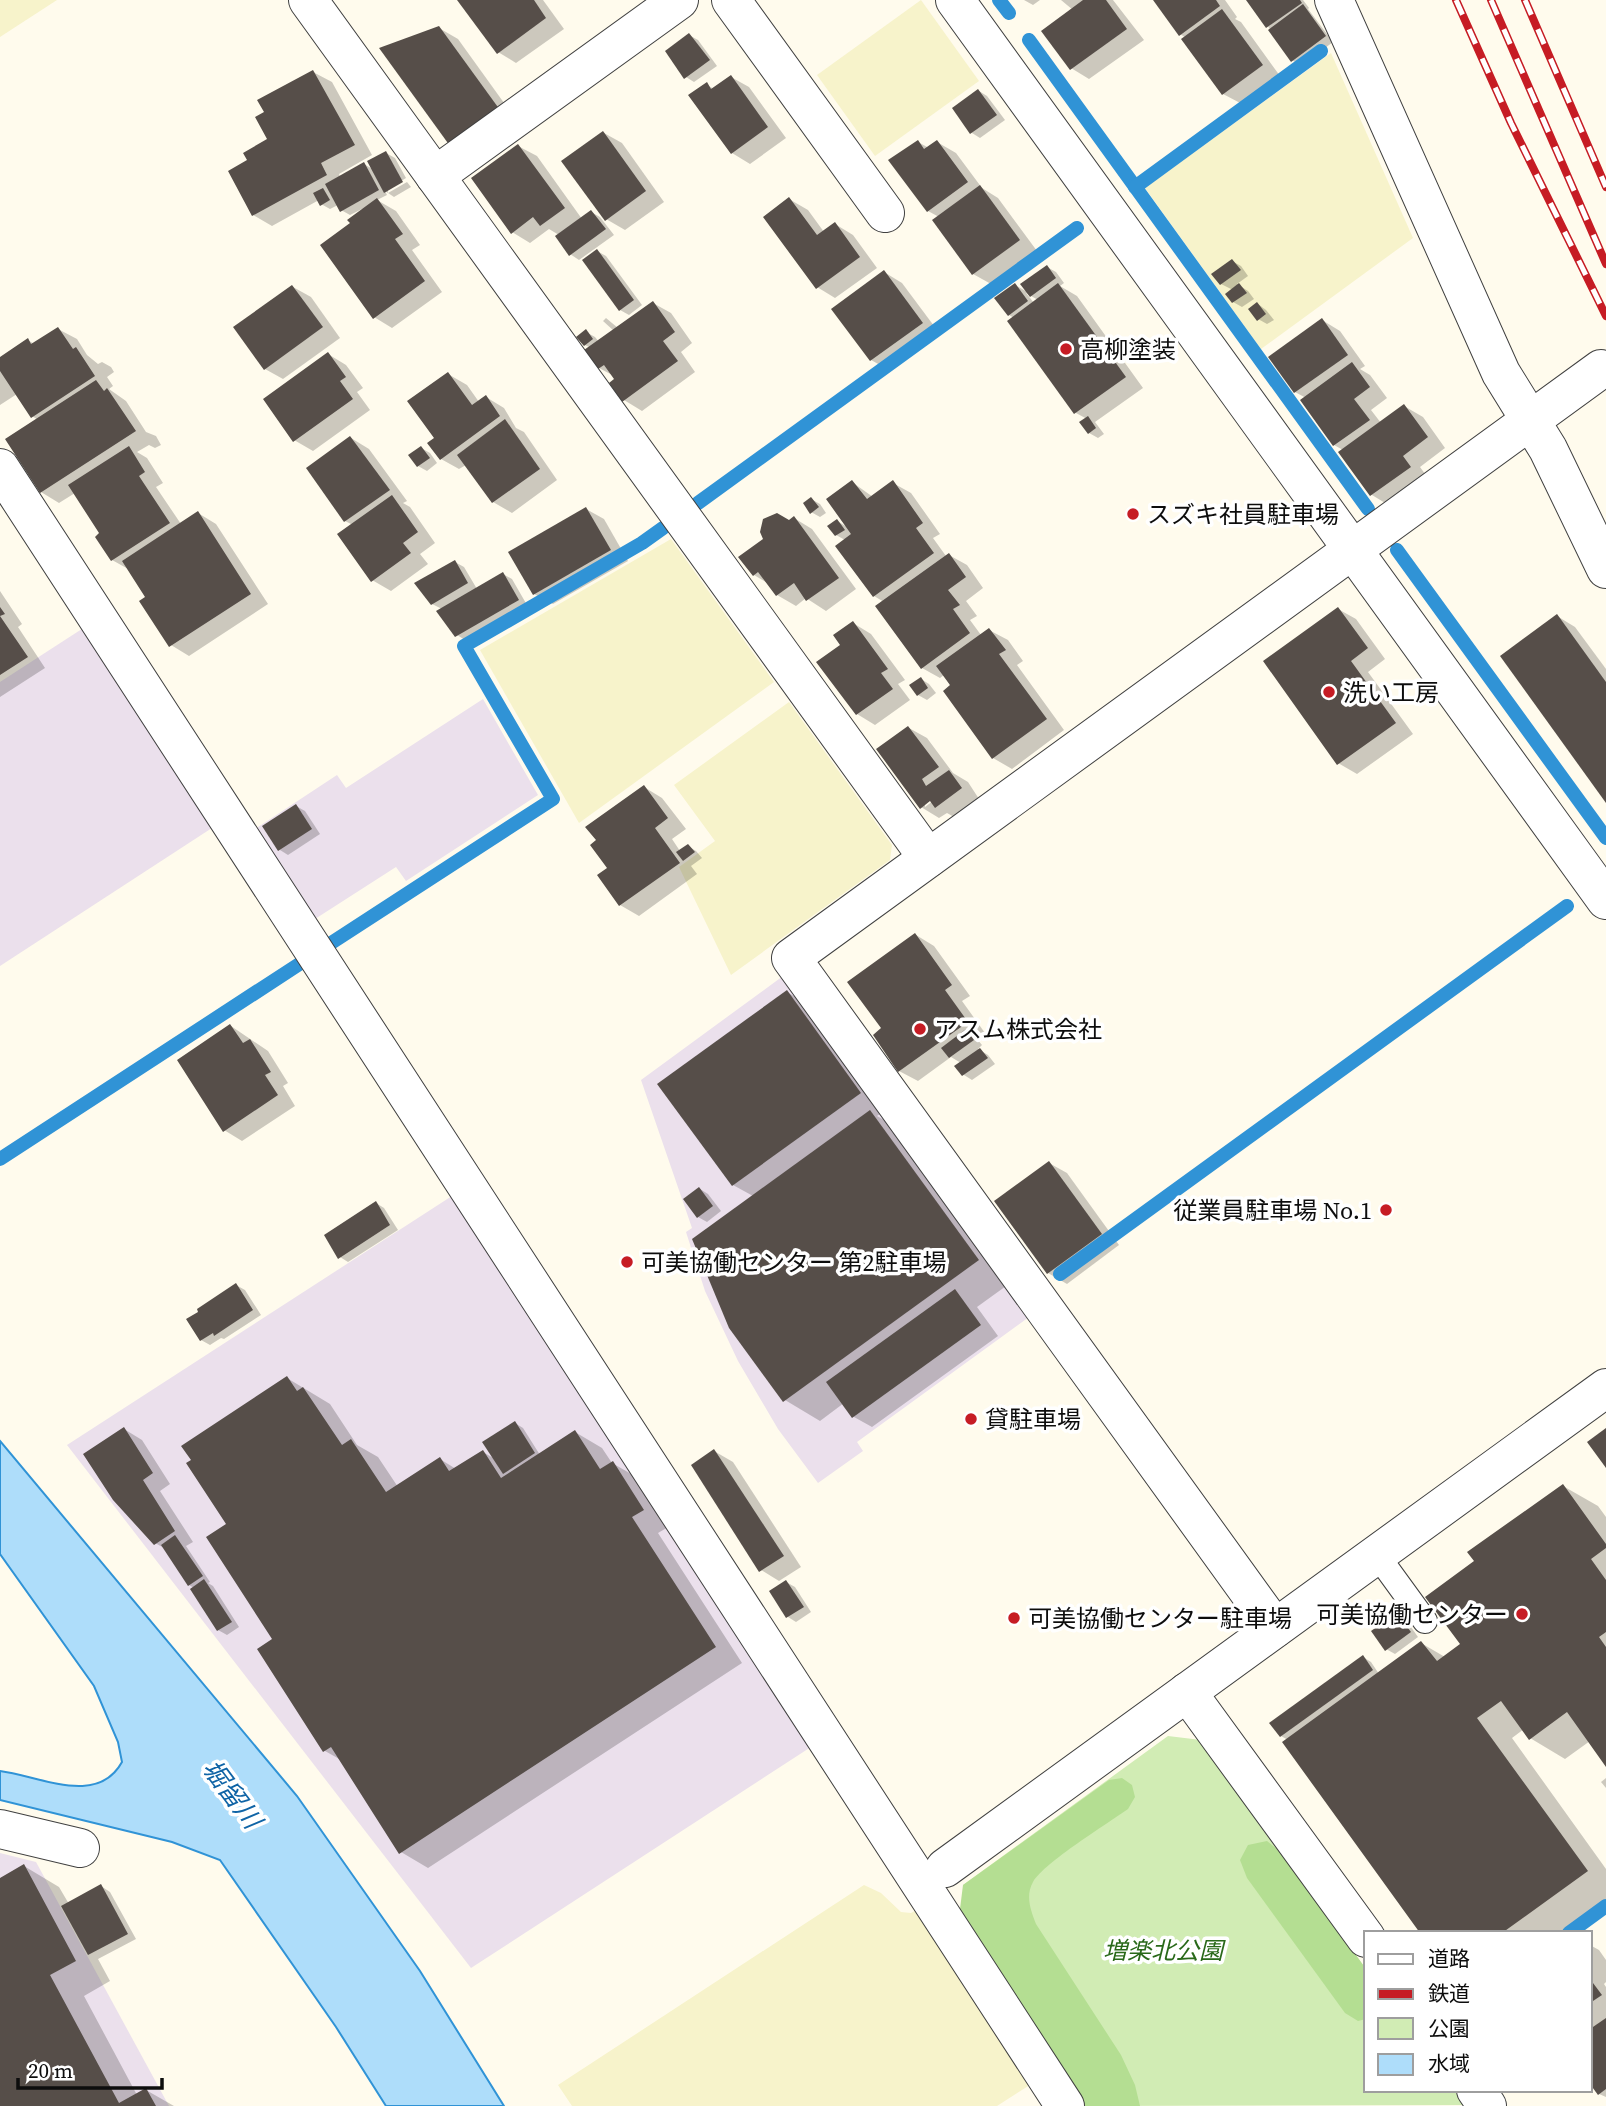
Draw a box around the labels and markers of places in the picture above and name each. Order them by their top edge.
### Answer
place label: 高柳塗装 [1080,333,1176,366]
marker: 高柳塗装 [1058,341,1074,357]
place label: スズキ社員駐車場 [1147,498,1339,531]
marker: スズキ社員駐車場 [1125,506,1141,522]
place label: 洗い工房 [1343,676,1439,709]
marker: 洗い工房 [1321,684,1337,700]
place label: アスム株式会社 [934,1013,1102,1046]
marker: アスム株式会社 [912,1021,928,1037]
place label: 従業員駐車場 No.1 [1173,1194,1372,1227]
marker: 従業員駐車場 No.1 [1378,1202,1394,1218]
place label: 可美協働センター 第2駐車場 [641,1246,947,1279]
marker: 可美協働センター 第2駐車場 [619,1254,635,1270]
place label: 貸駐車場 [985,1403,1081,1436]
marker: 貸駐車場 [963,1411,979,1427]
place label: 可美協働センター [1316,1598,1508,1631]
place label: 可美協働センター駐車場 [1028,1602,1292,1635]
marker: 可美協働センター [1514,1606,1530,1622]
marker: 可美協働センター駐車場 [1006,1610,1022,1626]

